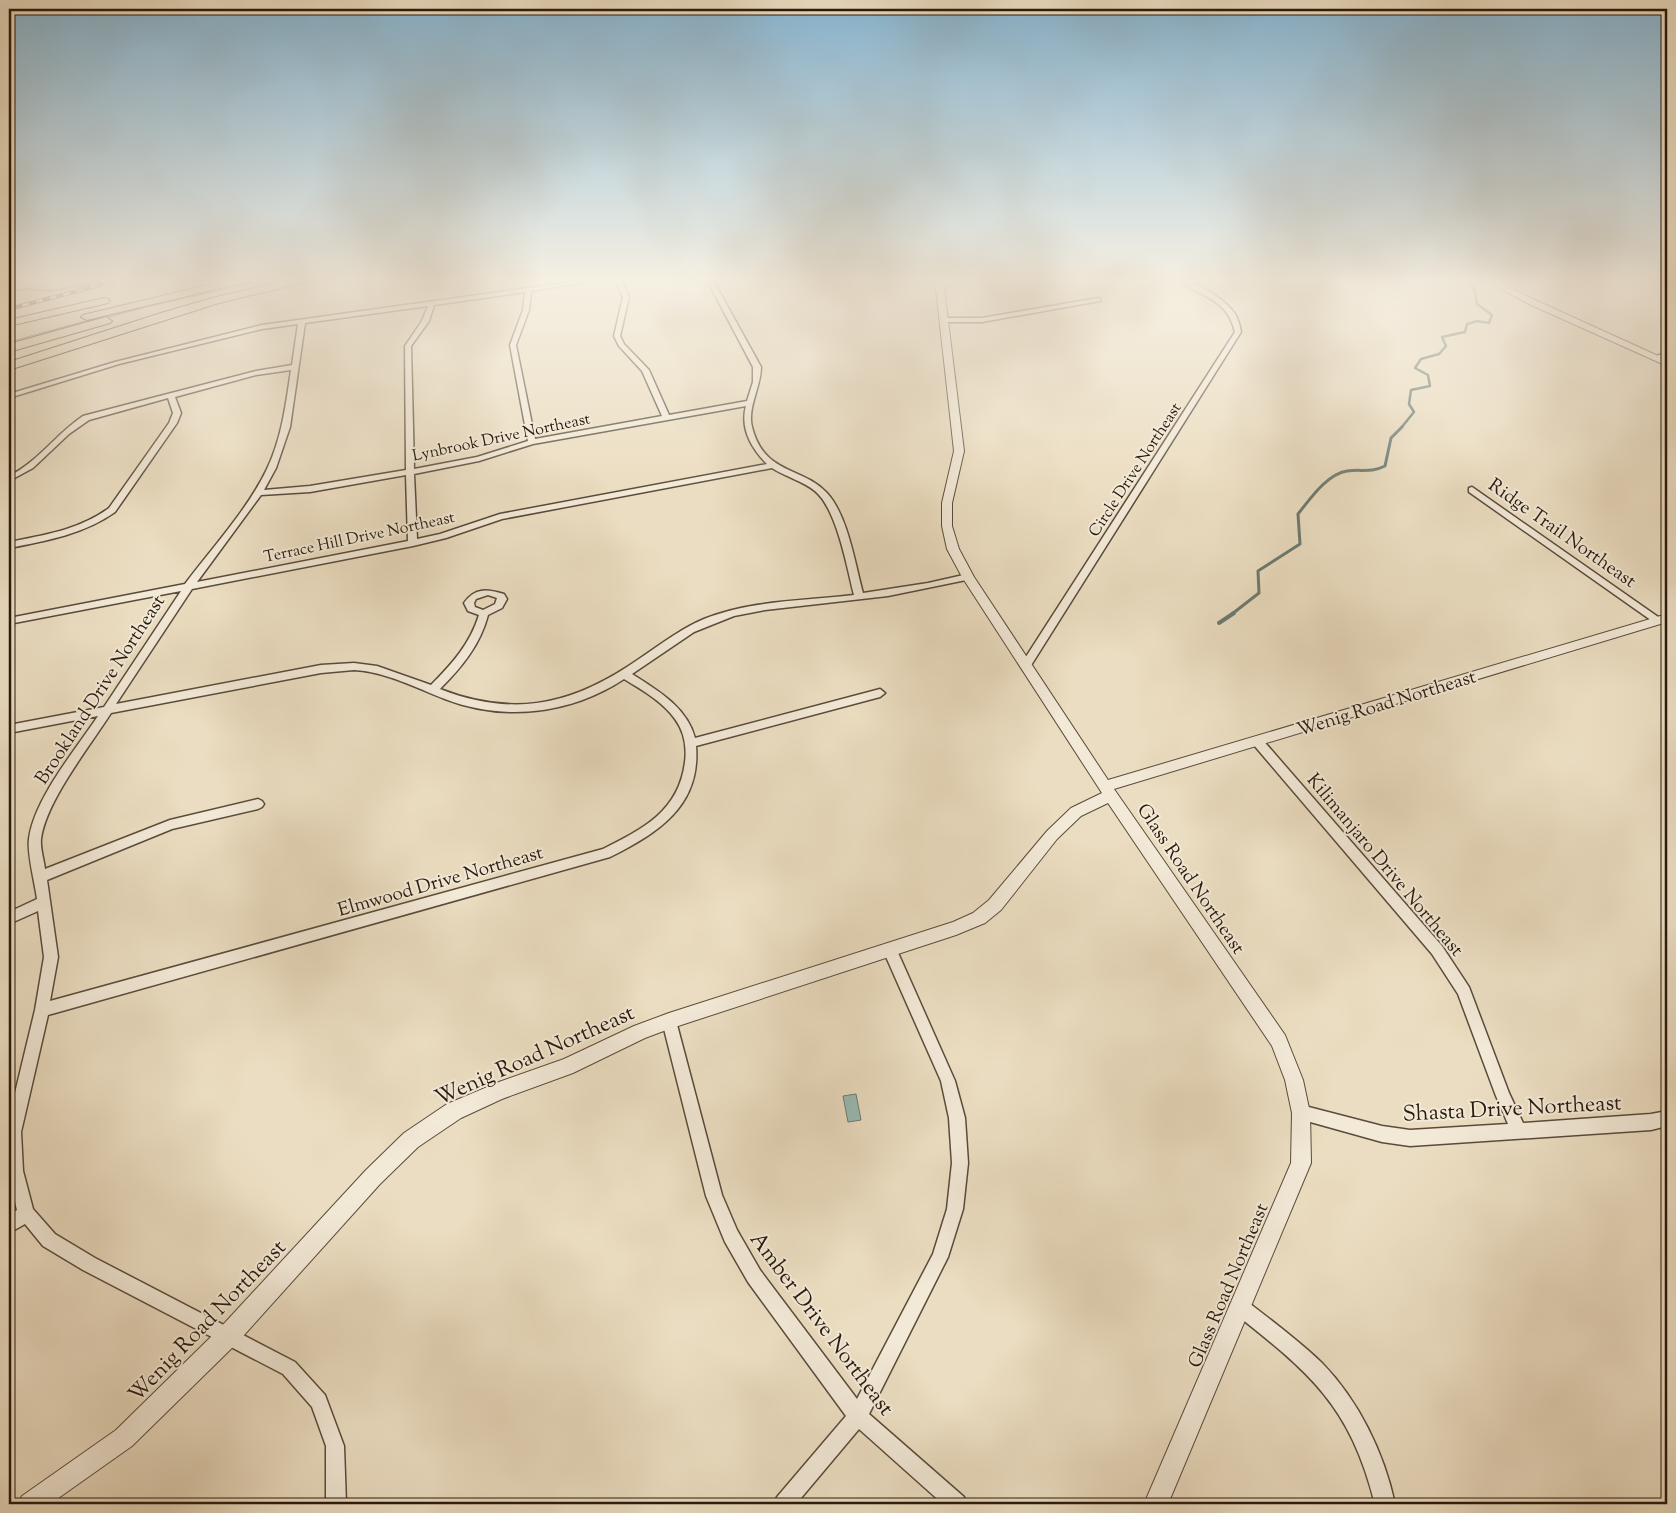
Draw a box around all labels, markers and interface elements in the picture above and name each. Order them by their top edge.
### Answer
street label: Circle Drive Northeast [1084,398,1188,542]
street label: Lynbrook Drive Northeast [410,408,593,469]
street label: Ridge Trail Northeast [1482,473,1642,596]
street label: Terrace Hill Drive Northeast [262,507,458,570]
street label: Brookland Drive Northeast [30,590,173,790]
street label: Wenig Road Northeast [1294,664,1480,745]
street label: Kilimanjaro Drive Northeast [1299,768,1469,963]
street label: Glass Road Northeast [1129,799,1251,961]
street label: Elmwood Drive Northeast [335,840,547,925]
street label: Wenig Road Northeast [430,998,641,1115]
street label: Shasta Drive Northeast [1402,1088,1623,1132]
street label: Glass Road Northeast [1182,1199,1276,1373]
street label: Amber Drive Northeast [741,1226,901,1424]
street label: Wenig Road Northeast [122,1233,295,1411]

